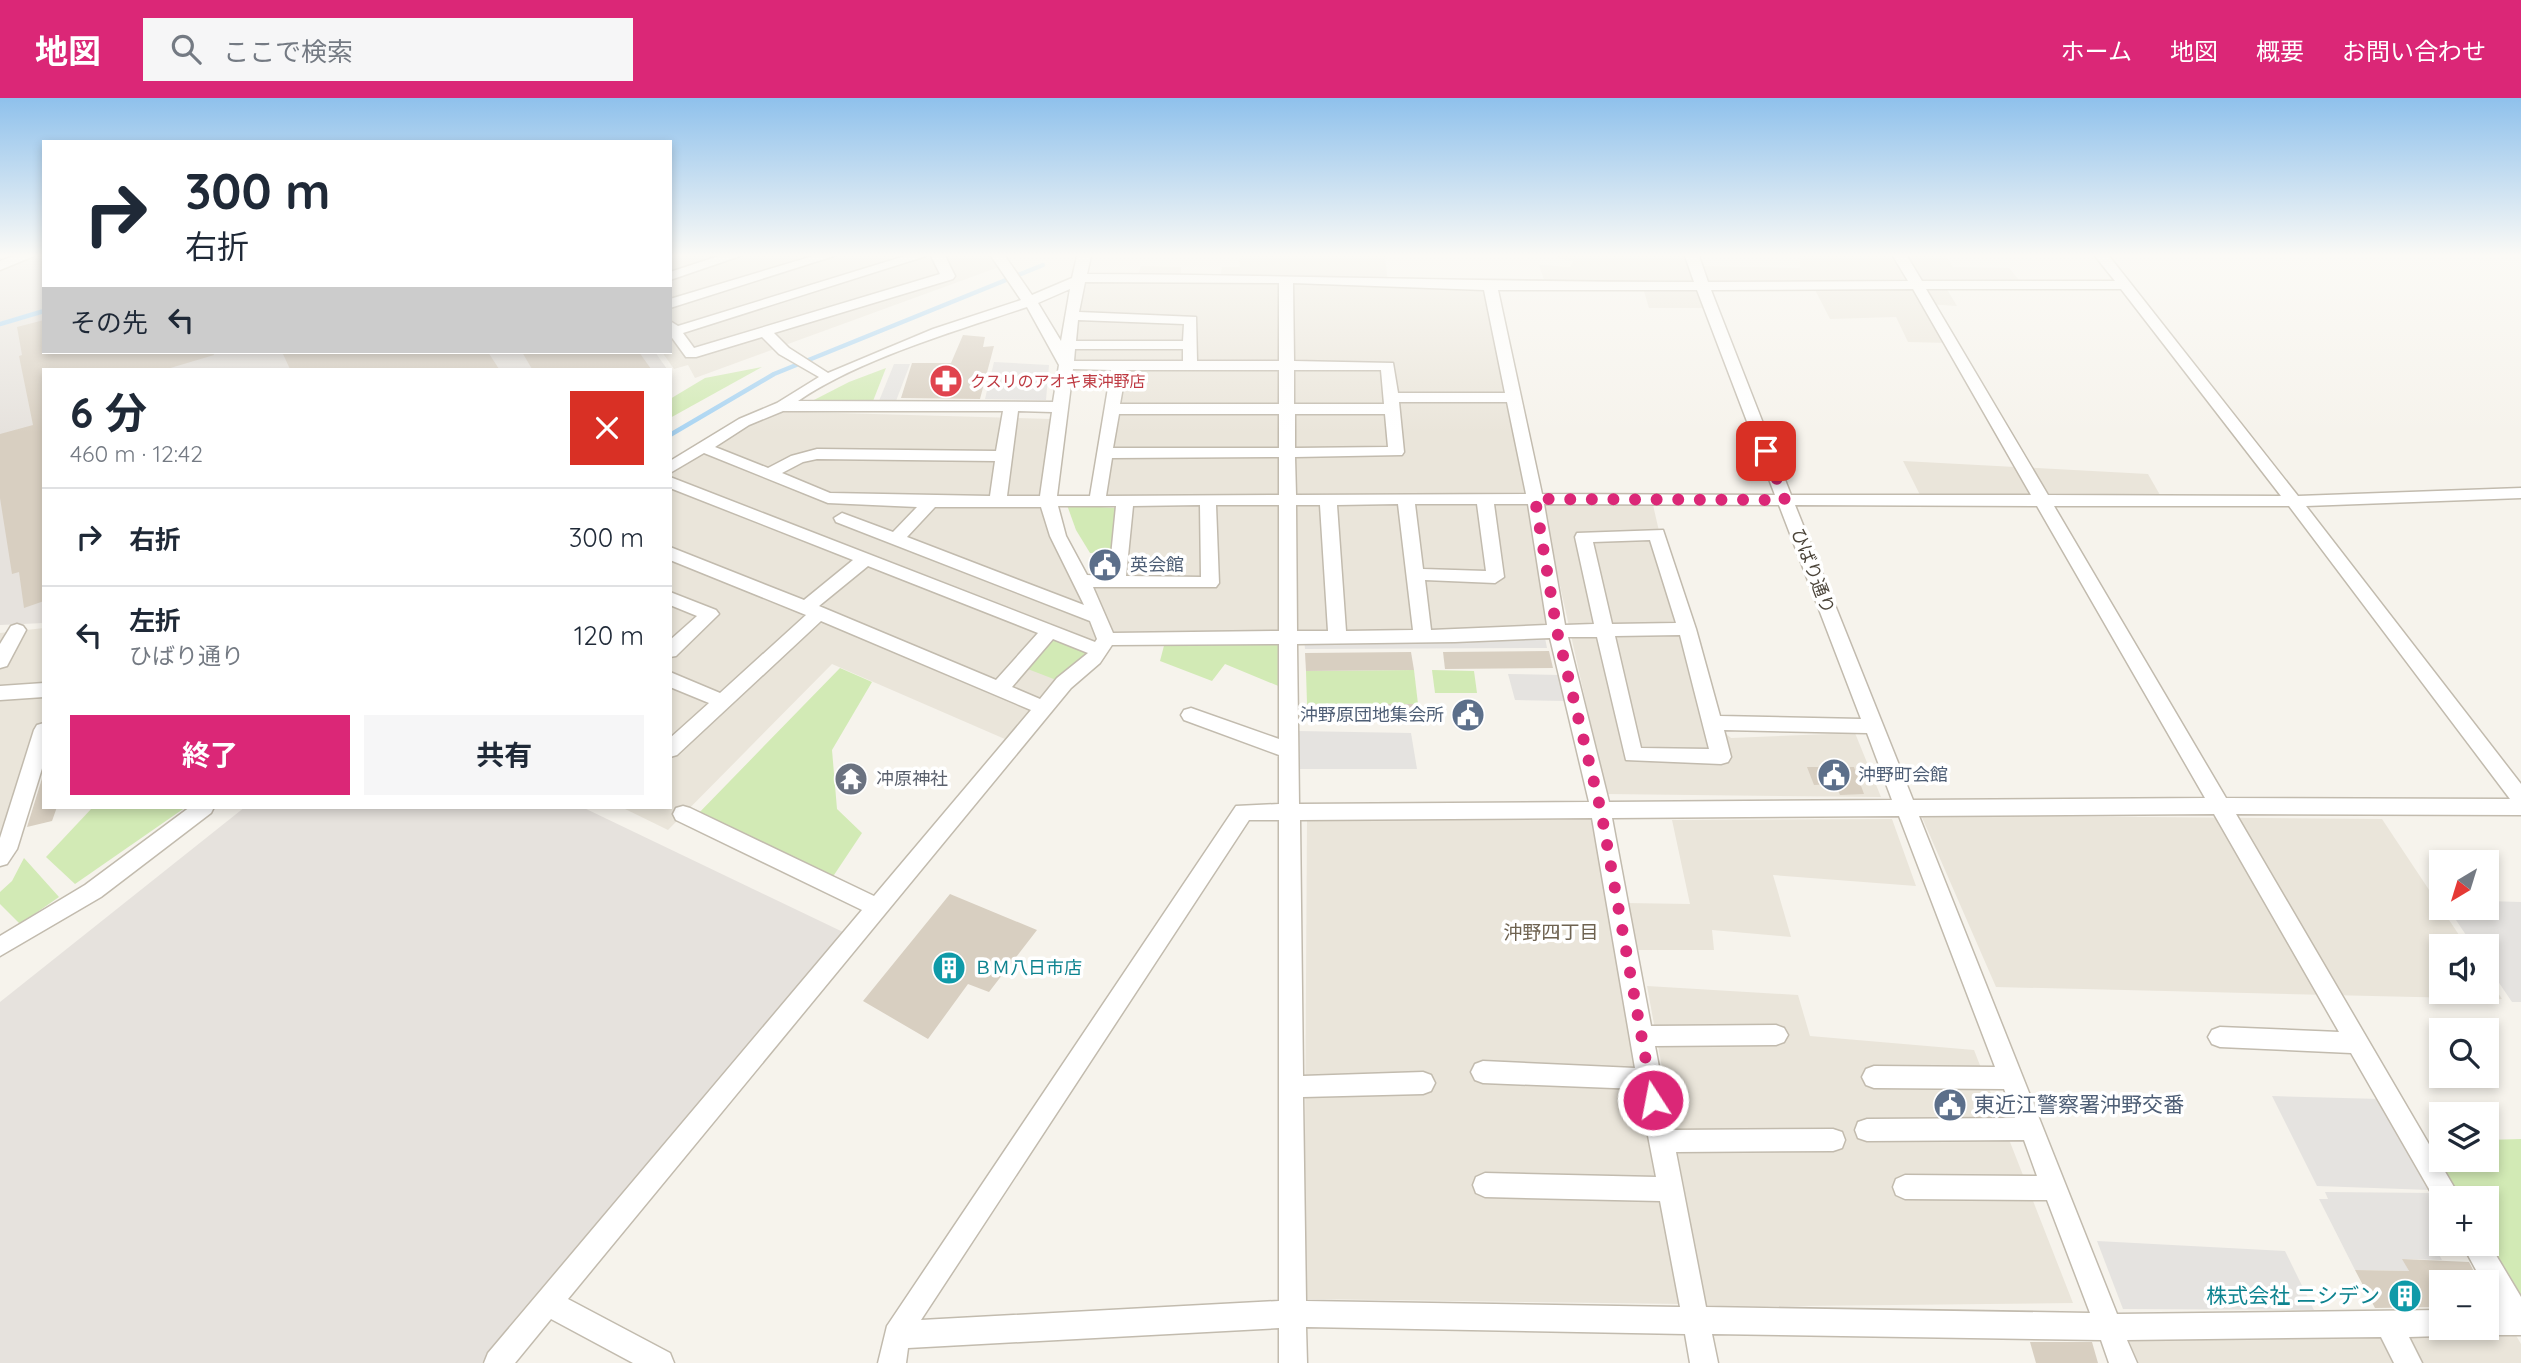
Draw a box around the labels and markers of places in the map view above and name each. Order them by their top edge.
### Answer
pharmacy icon: クスリのアオキ東沖野店 [927,362,965,400]
place label: クスリのアオキ東沖野店 [970,371,1146,391]
pin [1736,421,1796,481]
public building icon: 英会館 [1086,546,1124,584]
place label: 英会館 [1130,553,1184,576]
public building icon: 沖野原団地集会所 [1449,696,1487,734]
place label: 沖野原団地集会所 [1300,703,1444,726]
public building icon: 沖野町会館 [1815,756,1853,794]
temple icon: 冲原神社 [832,760,870,798]
place label: 沖野町会館 [1858,763,1948,786]
place label: 冲原神社 [876,767,948,790]
building icon: ＢＭ八日市店 [930,949,968,987]
place label: ＢＭ八日市店 [974,956,1082,979]
public building icon: 東近江警察署沖野交番 [1931,1086,1969,1124]
place label: 東近江警察署沖野交番 [1974,1091,2184,1117]
building icon: 株式会社 ニシデン [2386,1277,2424,1315]
place label: 株式会社 ニシデン [2206,1282,2380,1308]

